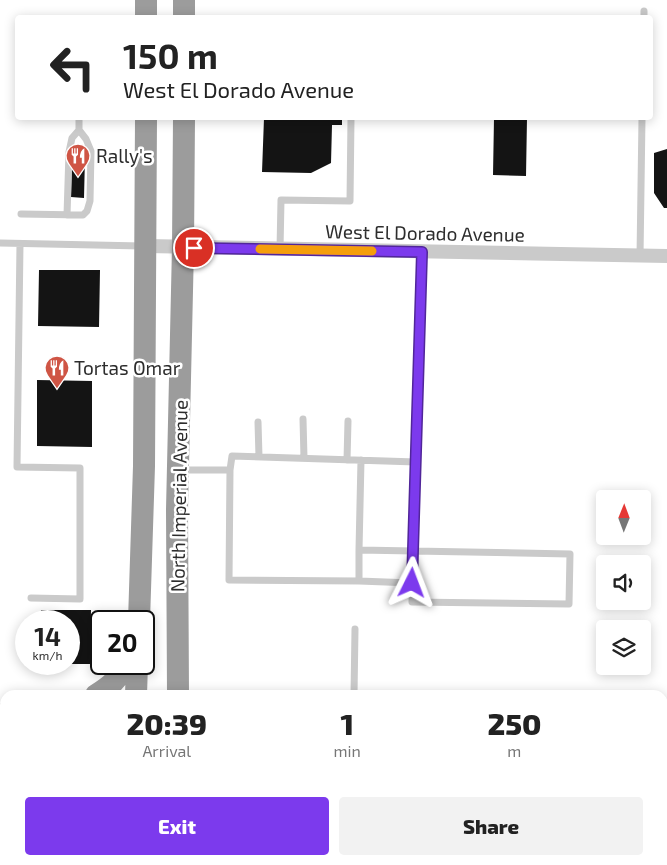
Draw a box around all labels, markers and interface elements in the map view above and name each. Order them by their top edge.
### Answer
text: 150 m [123,34,218,76]
icon: left [40,35,105,100]
text: West El Dorado Avenue [123,76,354,102]
restaurant icon: Rally's [65,143,91,177]
place label: Rally's [96,144,153,167]
street label: West El Dorado Avenue [325,219,525,246]
pin [173,227,215,269]
icon: arrive [180,234,208,262]
restaurant icon: Tortas Omar [44,355,70,389]
place label: Tortas Omar [74,356,181,379]
street label: North Imperial Avenue [165,400,192,592]
north arrow [596,490,651,545]
map controls [596,490,651,675]
button: sound [596,555,651,610]
position arrow [385,556,437,608]
speed limit sign: 20 [90,610,155,675]
button: layers [596,620,651,675]
text: 14 [34,621,61,651]
text: km/h [33,648,62,662]
text: 20:39 [127,705,207,741]
text: 1 [340,705,354,741]
text: 250 [487,705,541,741]
text: Arrival [142,741,191,760]
text: min [334,741,361,760]
text: m [507,741,521,760]
button: Exit [25,797,329,855]
button: Share [339,797,643,855]

